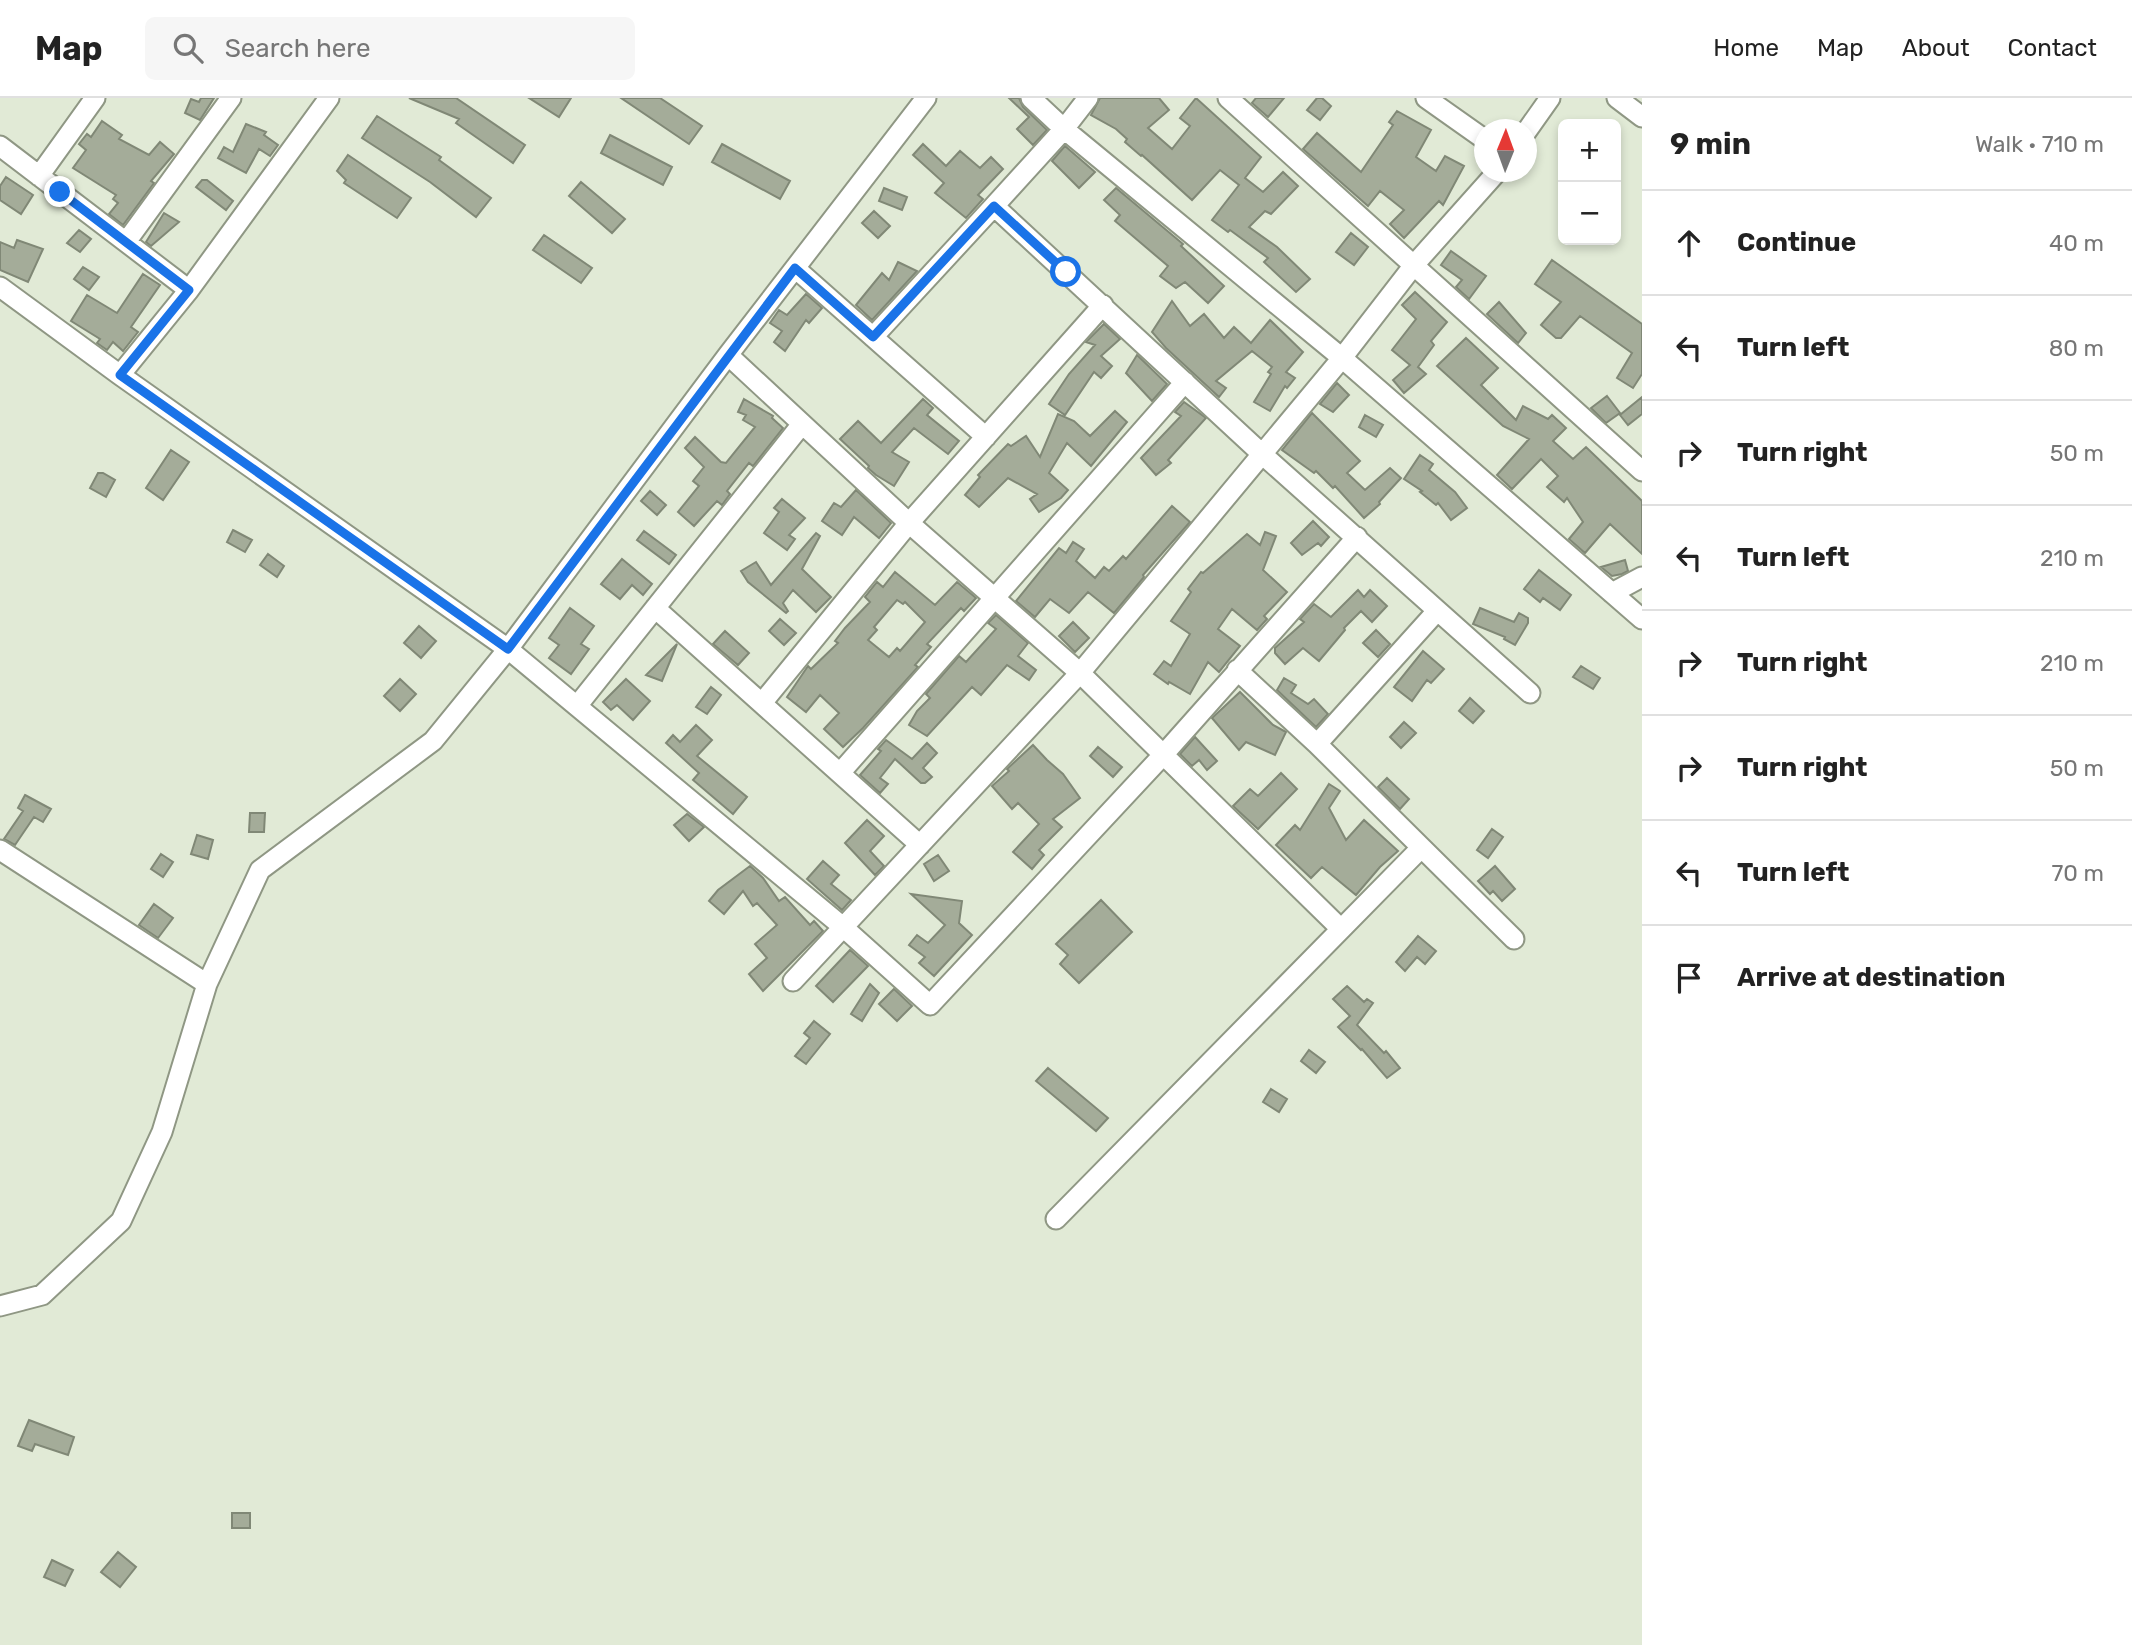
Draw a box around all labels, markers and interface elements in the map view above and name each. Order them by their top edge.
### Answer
search box [145,17,635,80]
text: Map [35,29,103,68]
icon: search [169,29,207,67]
text: Search here [225,33,370,64]
text: Home [1713,34,1779,62]
text: Map [1817,34,1864,62]
text: About [1902,34,1970,62]
text: Contact [2008,34,2097,62]
north arrow [1474,119,1537,182]
map controls [1558,119,1621,245]
button: + [1558,119,1621,182]
text: 9 min [1670,126,1751,162]
text: Walk · 710 m [1975,130,2104,158]
route end [44,176,75,207]
button: − [1558,182,1621,245]
icon: ahead [1670,224,1708,262]
text: Continue [1737,227,1856,258]
text: 40 m [2049,229,2104,257]
route start [1050,256,1081,287]
icon: left [1670,329,1708,367]
text: Turn left [1737,332,1849,363]
text: 80 m [2049,334,2104,362]
icon: right [1670,434,1708,472]
text: Turn right [1737,437,1867,468]
text: 50 m [2050,439,2104,467]
icon: left [1670,539,1708,577]
text: Turn left [1737,542,1849,573]
text: 210 m [2040,544,2104,572]
icon: right [1670,644,1708,682]
text: Turn right [1737,647,1867,678]
text: 210 m [2040,649,2104,677]
icon: right [1670,749,1708,787]
text: Turn right [1737,752,1867,783]
text: 50 m [2050,754,2104,782]
icon: left [1670,854,1708,892]
text: Turn left [1737,857,1849,888]
text: 70 m [2052,859,2104,887]
icon: arrive [1670,959,1708,997]
text: Arrive at destination [1737,962,2005,993]

